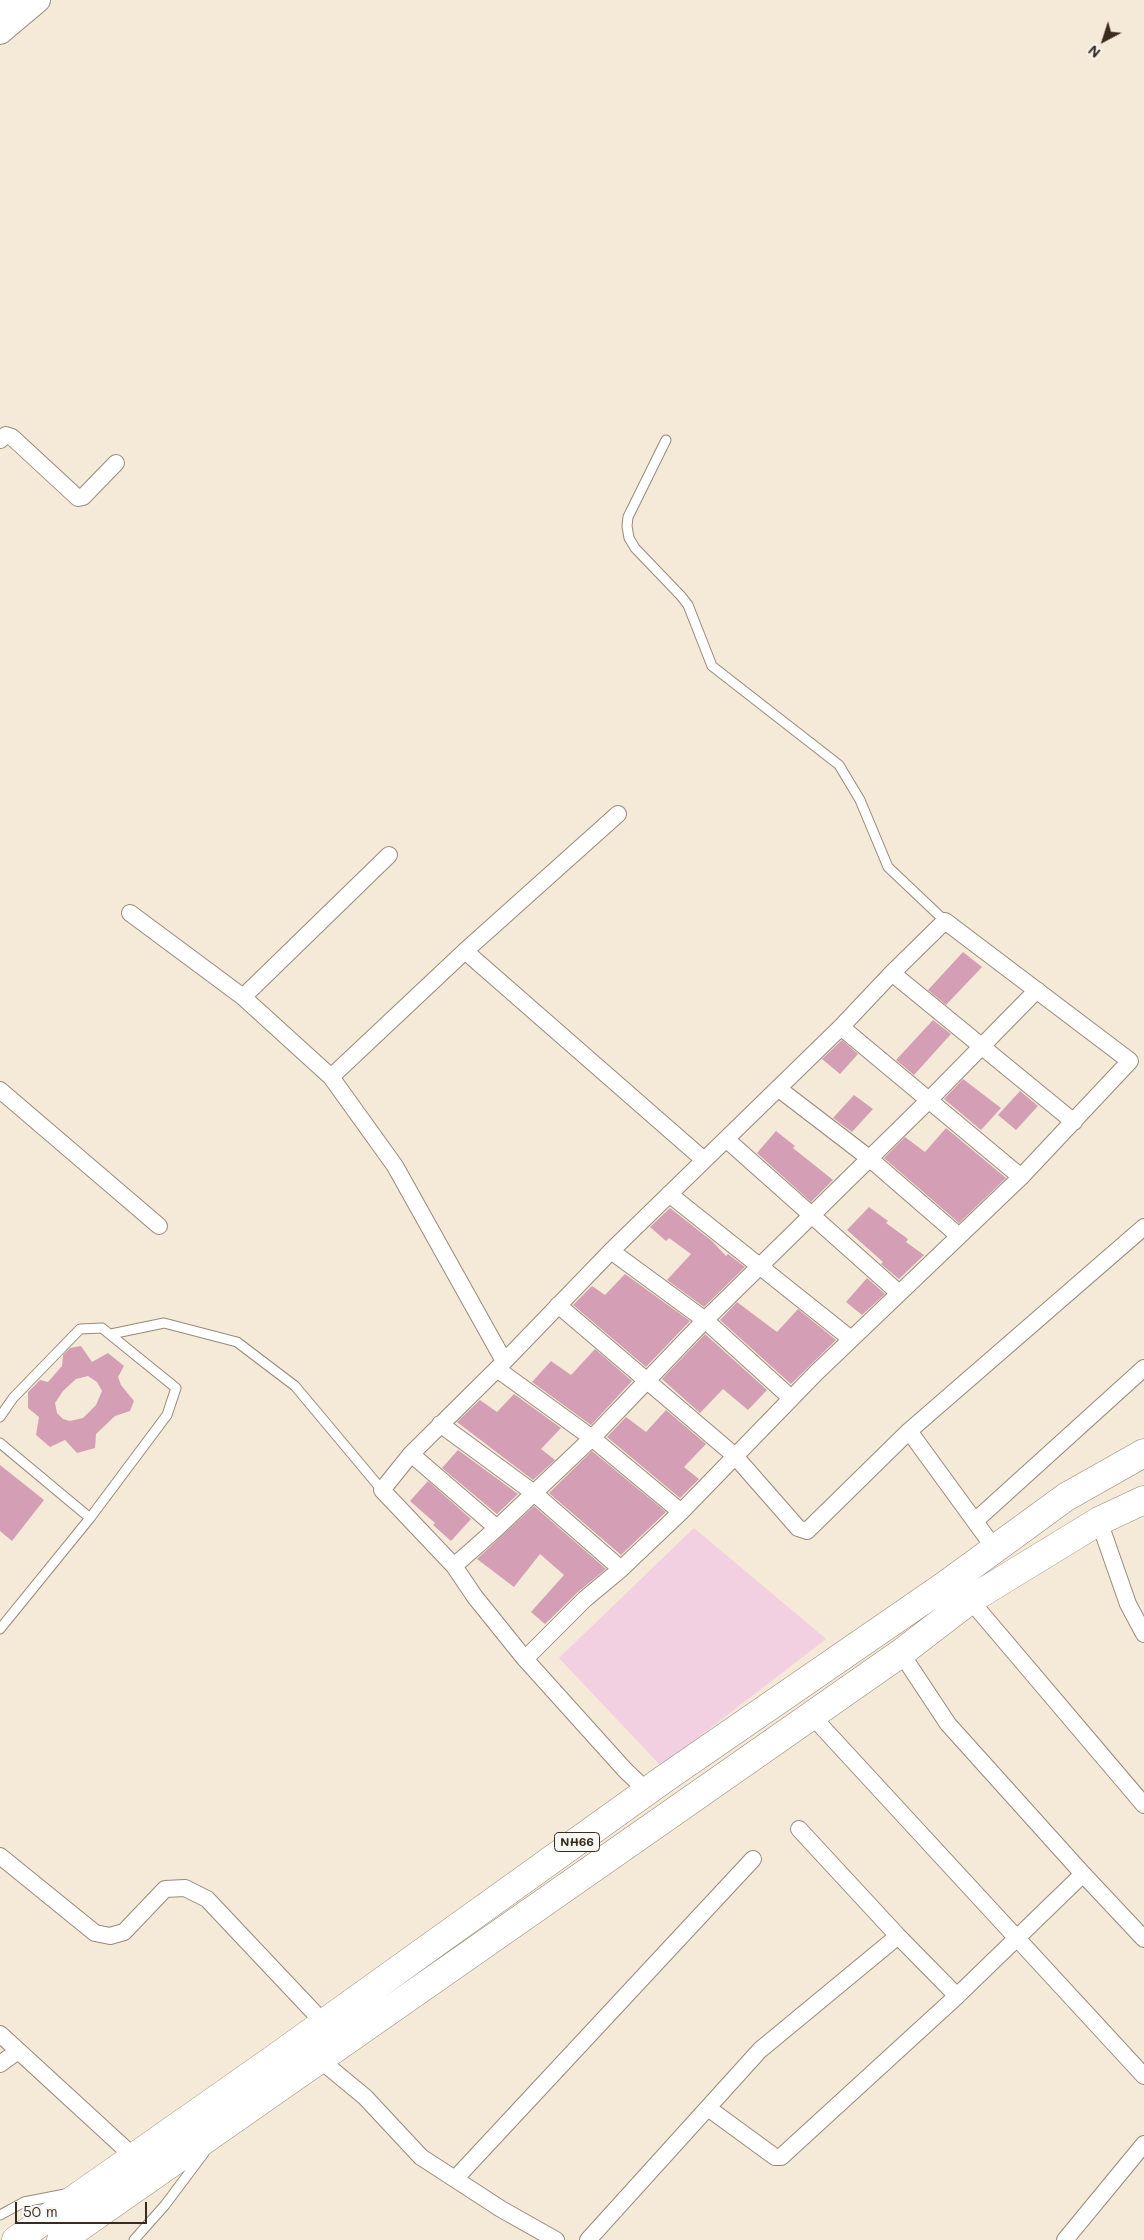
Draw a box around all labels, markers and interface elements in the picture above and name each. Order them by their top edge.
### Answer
north arrow [1079,15,1129,65]
text: N [1084,41,1104,63]
road number: NH66 [554,1832,600,1851]
scale bar [18,2192,150,2224]
text: 50 m [23,2201,58,2221]

